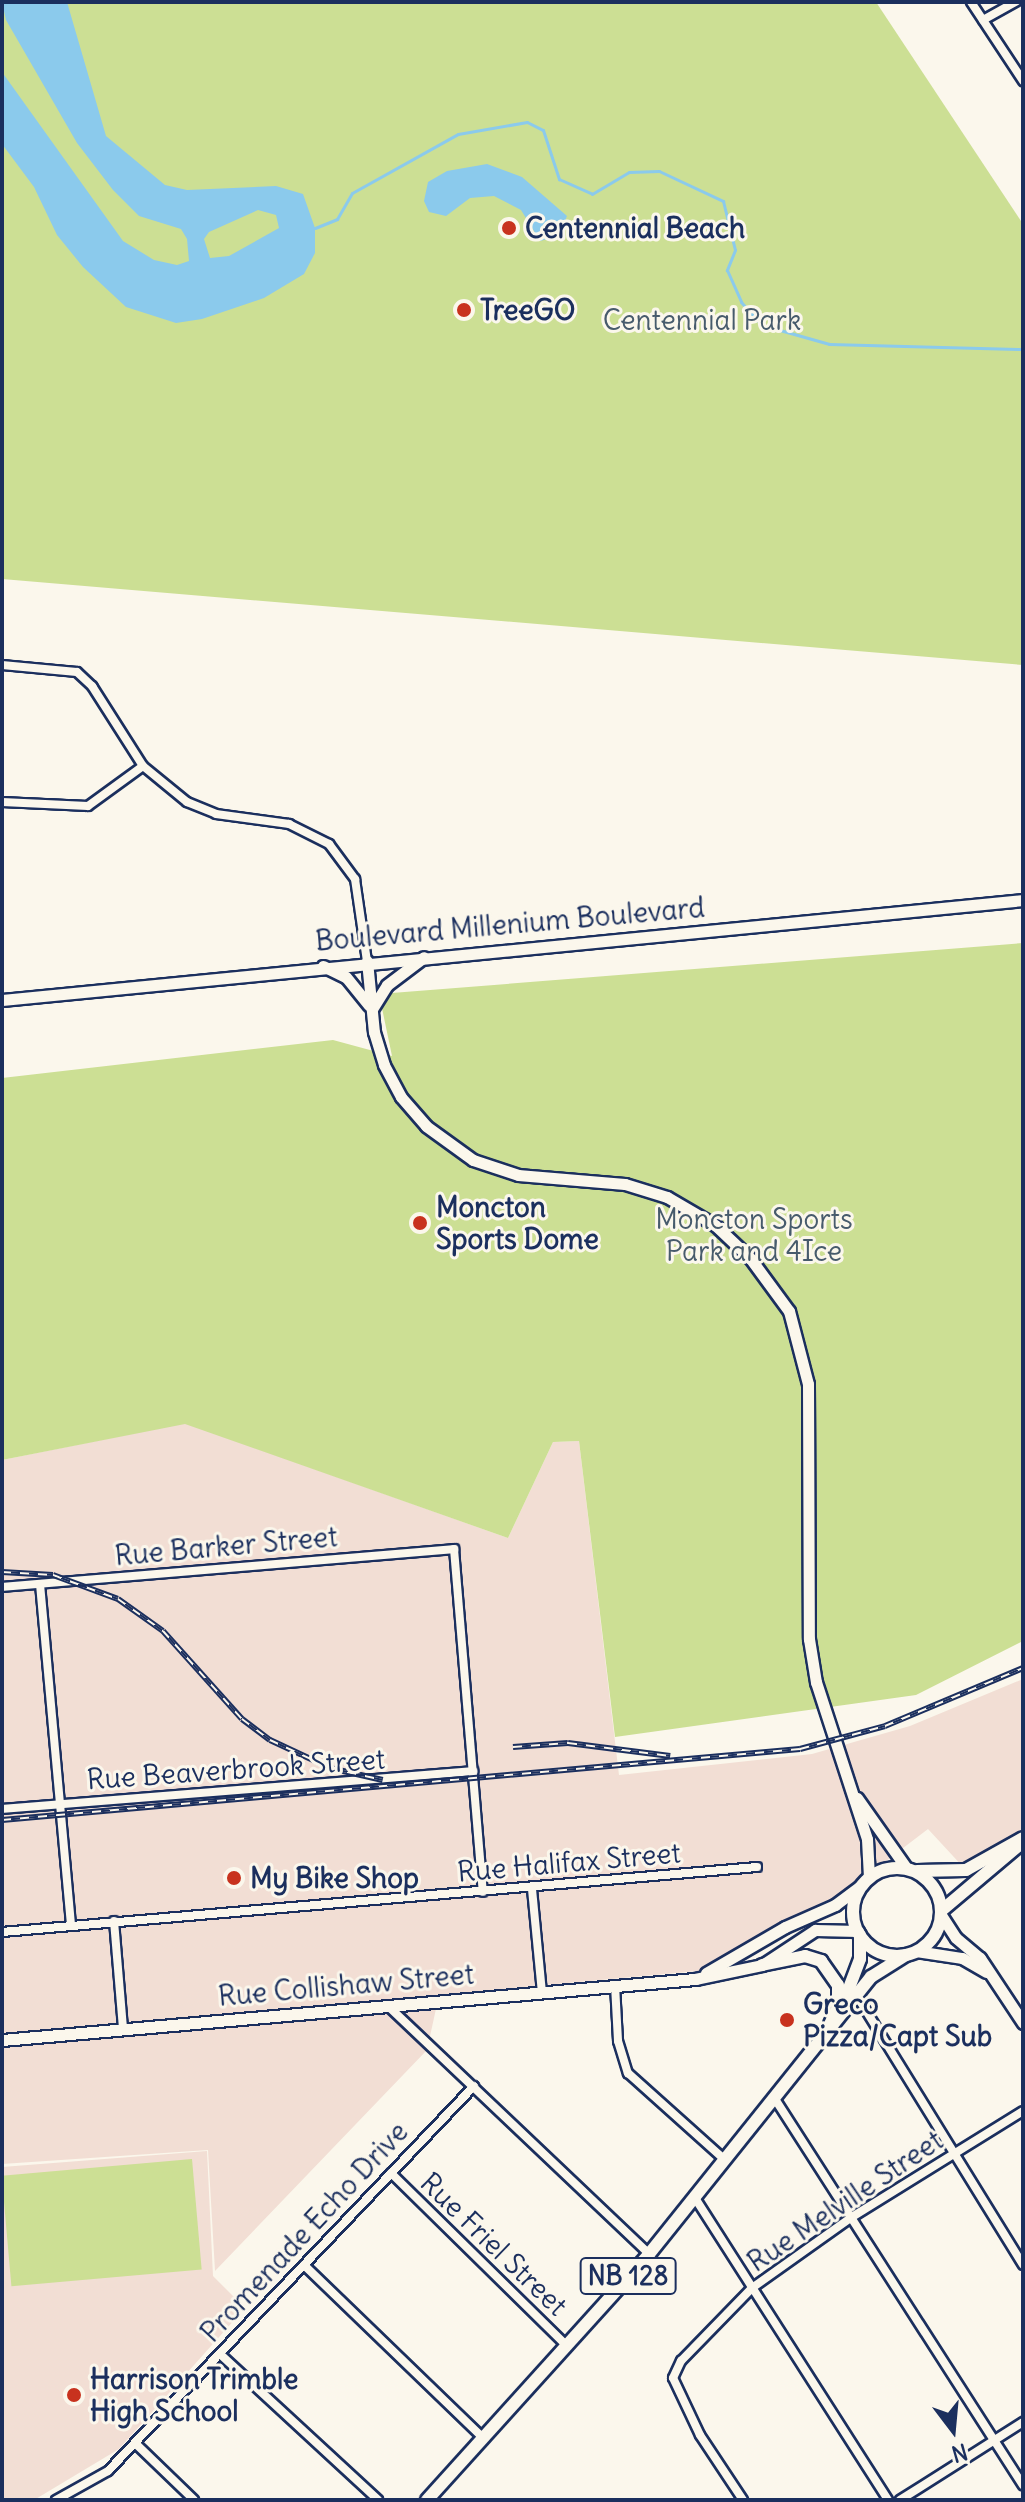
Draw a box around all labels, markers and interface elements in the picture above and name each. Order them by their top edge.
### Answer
place label: Centennial Beach [525,211,745,245]
marker: Centennial Beach [500,219,518,237]
place label: TreeGO [480,293,575,327]
marker: TreeGO [455,301,473,319]
park label: Centennial Park [603,303,801,337]
street label: Boulevard Millenium Boulevard [314,890,706,958]
place label: Moncton Sports Dome [436,1190,599,1256]
park label: Moncton Sports Park and 4Ice [655,1202,853,1268]
marker: Moncton Sports Dome [411,1214,429,1232]
street label: Rue Barker Street [113,1520,339,1572]
street label: Rue Beaverbrook Street [86,1742,386,1796]
street label: Rue Halifax Street [456,1835,682,1889]
place label: My Bike Shop [250,1861,419,1895]
marker: My Bike Shop [225,1869,243,1887]
street label: Rue Collishaw Street [217,1957,475,2013]
place label: Greco Pizza/Capt Sub [803,1987,992,2053]
marker: Greco Pizza/Capt Sub [778,2011,796,2029]
street label: Promenade Echo Drive [193,2115,415,2349]
street label: Rue Melville Street [741,2123,949,2279]
street label: Rue Friel Street [414,2166,574,2322]
road number: NB 128 [578,2254,678,2298]
place label: Harrison Trimble High School [90,2362,298,2428]
marker: Harrison Trimble High School [65,2386,83,2404]
north arrow [913,2390,993,2470]
text: N [948,2438,971,2469]

